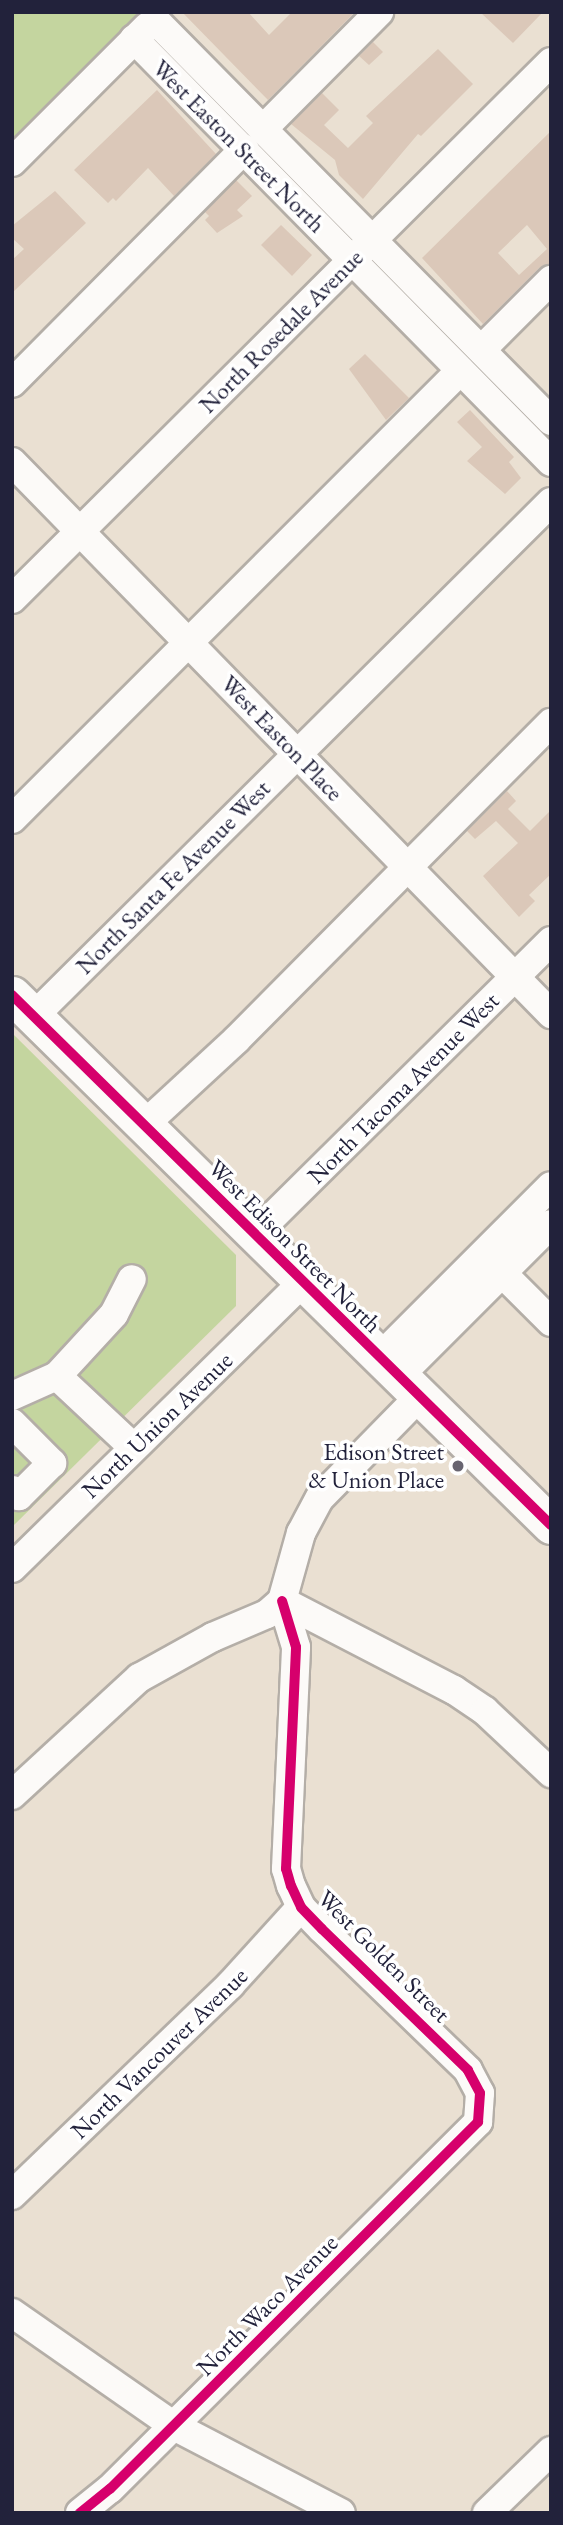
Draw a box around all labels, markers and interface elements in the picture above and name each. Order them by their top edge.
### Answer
street label: West Easton Street North [147,54,331,238]
street label: North Rosedale Avenue [193,243,369,419]
street label: West Easton Place [215,669,349,807]
street label: North Santa Fe Avenue West [70,774,276,980]
street label: North Tacoma Avenue West [301,986,505,1190]
street label: West Edison Street North [202,1153,388,1339]
street label: North Union Avenue [76,1346,238,1504]
place label: Edison Street & Union Place [308,1438,444,1494]
marker: Edison Street & Union Place [450,1458,466,1474]
street label: West Golden Street [312,1884,456,2028]
street label: North Vancouver Avenue [65,1961,253,2145]
street label: North Waco Avenue [190,2228,344,2382]

